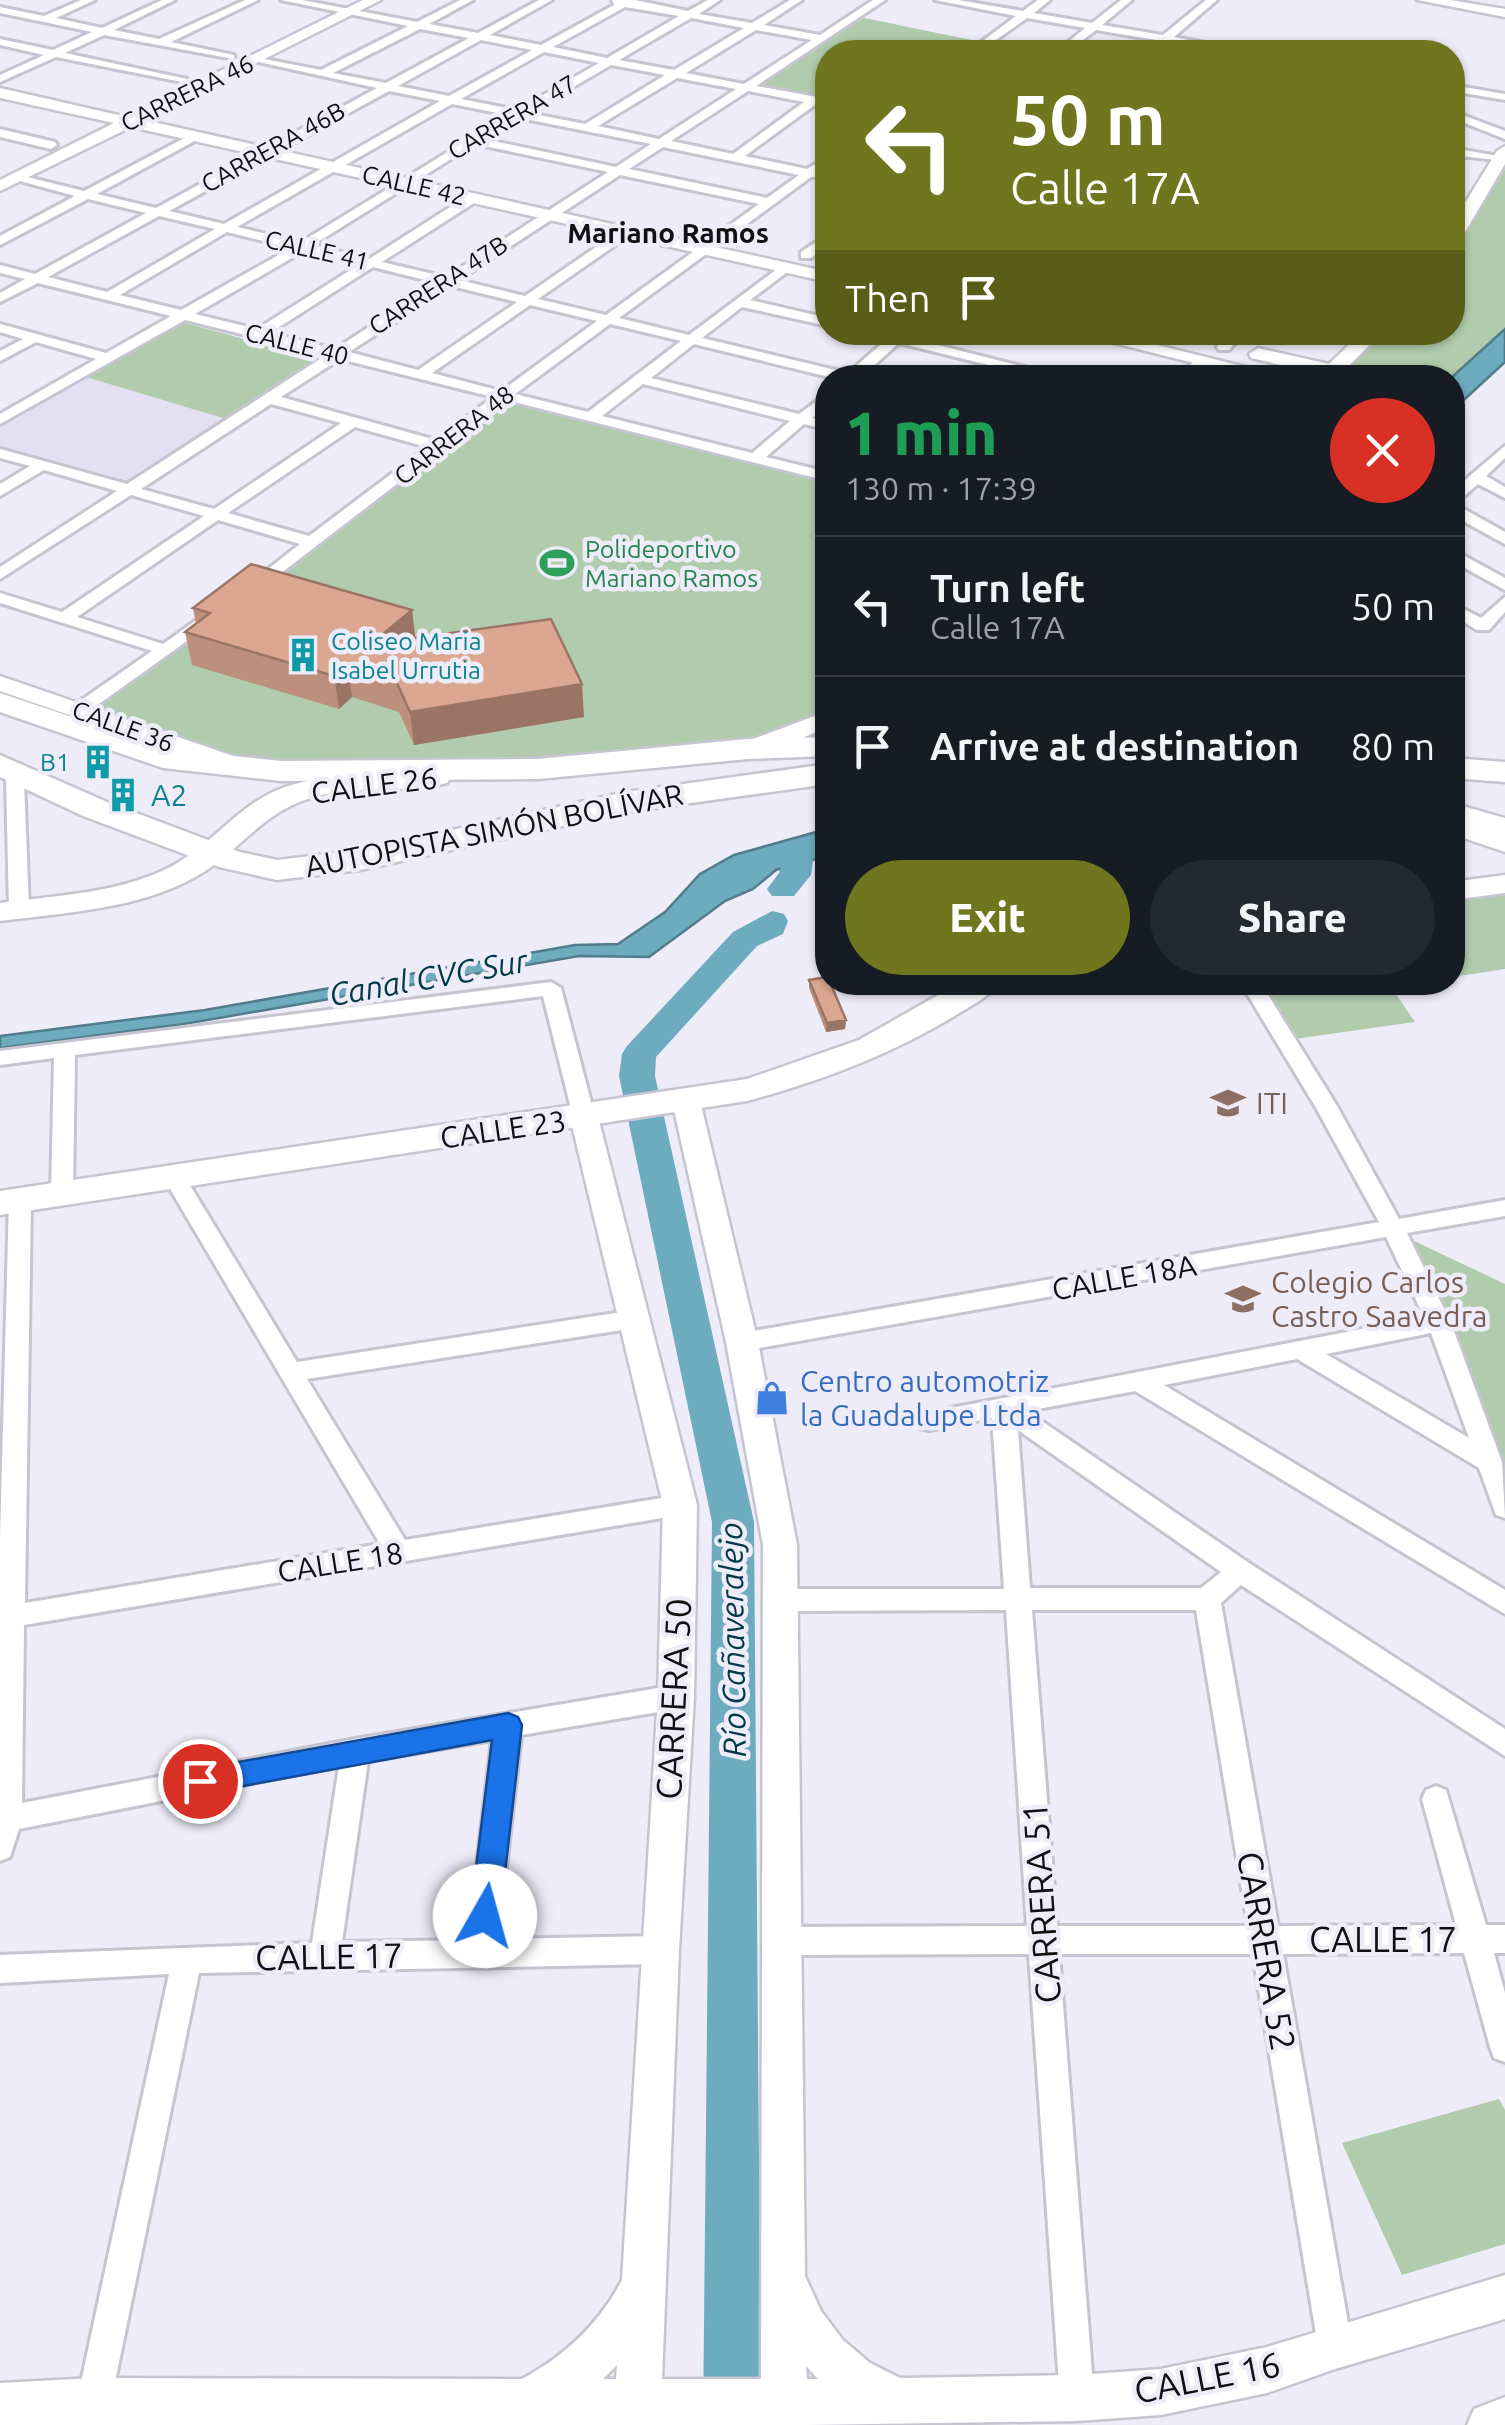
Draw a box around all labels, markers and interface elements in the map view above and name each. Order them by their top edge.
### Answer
street label: CARRERA 46 [116,49,258,137]
street label: CARRERA 47 [443,69,581,165]
icon: left [845,80,975,210]
text: 50 m [1010,80,1166,158]
street label: CARRERA 46B [196,96,350,198]
street label: CALLE 42 [359,159,469,211]
text: Calle 17A [1010,162,1200,213]
district label: Mariano Ramos [567,217,769,248]
street label: CALLE 41 [262,224,372,276]
street label: CARRERA 47B [363,230,513,340]
icon: arrive [951,270,1006,325]
text: Then [845,277,931,319]
street label: CALLE 40 [242,318,352,370]
street label: CARRERA 48 [389,380,519,490]
button: close [1330,398,1435,503]
text: 1 min [845,399,998,466]
text: 130 m · 17:39 [845,470,1037,506]
place label: Polideportivo Mariano Ramos [585,535,758,592]
sports icon: Polideportivo Mariano Ramos [538,544,576,582]
text: Turn left [930,567,1085,609]
icon: left [845,579,900,634]
text: 50 m [1351,585,1435,627]
text: Calle 17A [930,609,1065,645]
place label: Coliseo Maria Isabel Urrutia [331,627,482,684]
building icon: Coliseo Maria Isabel Urrutia [284,636,322,674]
street label: CALLE 36 [69,695,177,757]
icon: arrive [845,719,900,774]
text: Arrive at destination [930,725,1299,767]
text: 80 m [1351,725,1435,767]
building icon: B1 [79,743,117,781]
place label: B1 [40,748,70,776]
street label: CALLE 26 [309,760,439,810]
building icon: A2 [104,776,142,814]
street label: AUTOPISTA SIMÓN BOLÍVAR [302,776,686,883]
place label: A2 [151,778,187,812]
button: Exit [845,860,1130,975]
button: Share [1150,860,1435,975]
water label: Canal CVC Sur [326,942,531,1012]
school or university icon: ITI [1209,1084,1247,1122]
place label: ITI [1256,1086,1288,1120]
street label: CALLE 23 [438,1103,568,1155]
street label: CALLE 18A [1049,1247,1199,1306]
place label: Colegio Carlos Castro Saavedra [1271,1265,1487,1333]
school or university icon: Colegio Carlos Castro Saavedra [1224,1280,1262,1318]
place label: Centro automotriz la Guadalupe Ltda [800,1364,1049,1432]
shop icon: Centro automotriz la Guadalupe Ltda [753,1379,791,1417]
water label: Río Cañaveralejo [712,1522,752,1758]
street label: CALLE 18 [275,1535,405,1589]
street label: CARRERA 50 [648,1597,698,1801]
pin [158,1739,243,1824]
icon: arrive [173,1754,228,1809]
street label: CARRERA 51 [1014,1801,1068,2005]
street label: CARRERA 52 [1230,1848,1304,2054]
position arrow [433,1864,537,1968]
street label: CALLE 17 [1309,1919,1457,1959]
street label: CALLE 17 [255,1935,403,1977]
street label: CALLE 16 [1131,2343,1283,2411]

